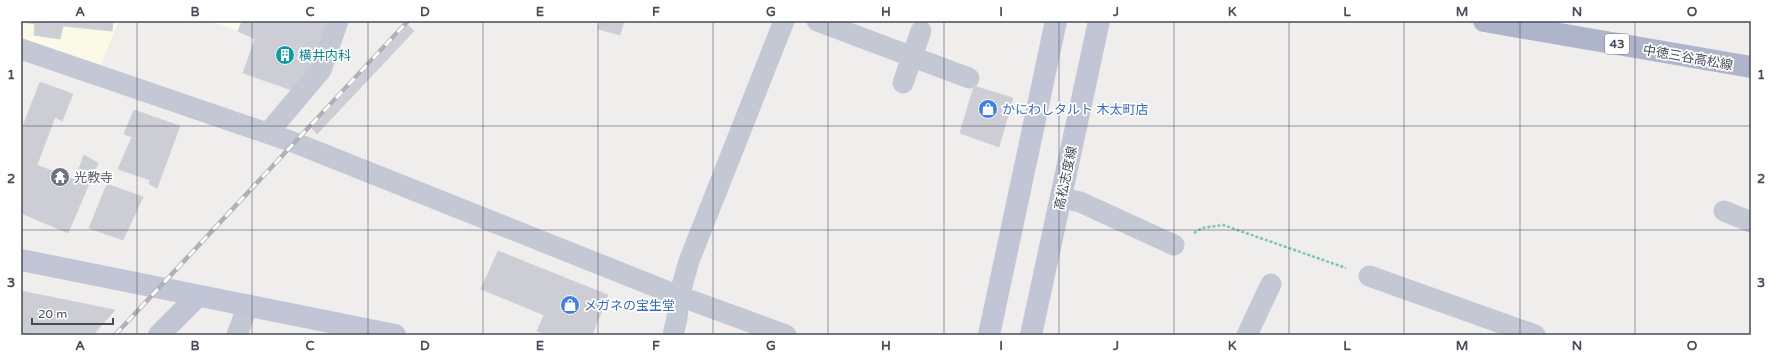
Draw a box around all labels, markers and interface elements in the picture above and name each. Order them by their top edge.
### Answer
text: A [75,4,85,20]
text: B [190,4,200,20]
text: C [305,4,315,20]
text: D [420,4,430,20]
text: E [536,4,544,20]
text: F [652,4,660,20]
text: G [766,4,776,20]
text: H [881,4,891,20]
text: I [999,4,1003,20]
text: J [1112,4,1119,20]
text: K [1228,4,1237,20]
text: L [1343,4,1351,20]
text: M [1456,4,1468,20]
text: N [1572,4,1582,20]
text: O [1687,4,1698,20]
road number: 43 [1605,34,1629,54]
street label: 中徳三谷高松線 [1642,42,1734,74]
building icon: 横井内科 [274,44,296,66]
place label: 横井内科 [299,48,351,64]
text: 1 [7,67,15,83]
text: 1 [1757,67,1765,83]
shop icon: かにわしタルト 木太町店 [977,98,999,120]
place label: かにわしタルト 木太町店 [1002,102,1148,118]
street label: 高松志度線 [1051,145,1081,212]
temple icon: 光教寺 [49,166,71,188]
place label: 光教寺 [74,170,113,186]
text: 2 [7,171,15,187]
text: 2 [1757,171,1765,187]
text: 3 [7,275,15,291]
text: 3 [1757,275,1765,291]
shop icon: メガネの宝生堂 [559,294,581,316]
place label: メガネの宝生堂 [584,298,675,314]
scale bar [32,300,113,326]
text: 20 m [38,307,67,321]
text: A [75,338,85,354]
text: B [190,338,200,354]
text: C [305,338,315,354]
text: D [420,338,430,354]
text: E [536,338,544,354]
text: F [652,338,660,354]
text: G [766,338,776,354]
text: H [881,338,891,354]
text: I [999,338,1003,354]
text: J [1112,338,1119,354]
text: K [1228,338,1237,354]
text: L [1343,338,1351,354]
text: M [1456,338,1468,354]
text: N [1572,338,1582,354]
text: O [1687,338,1698,354]

